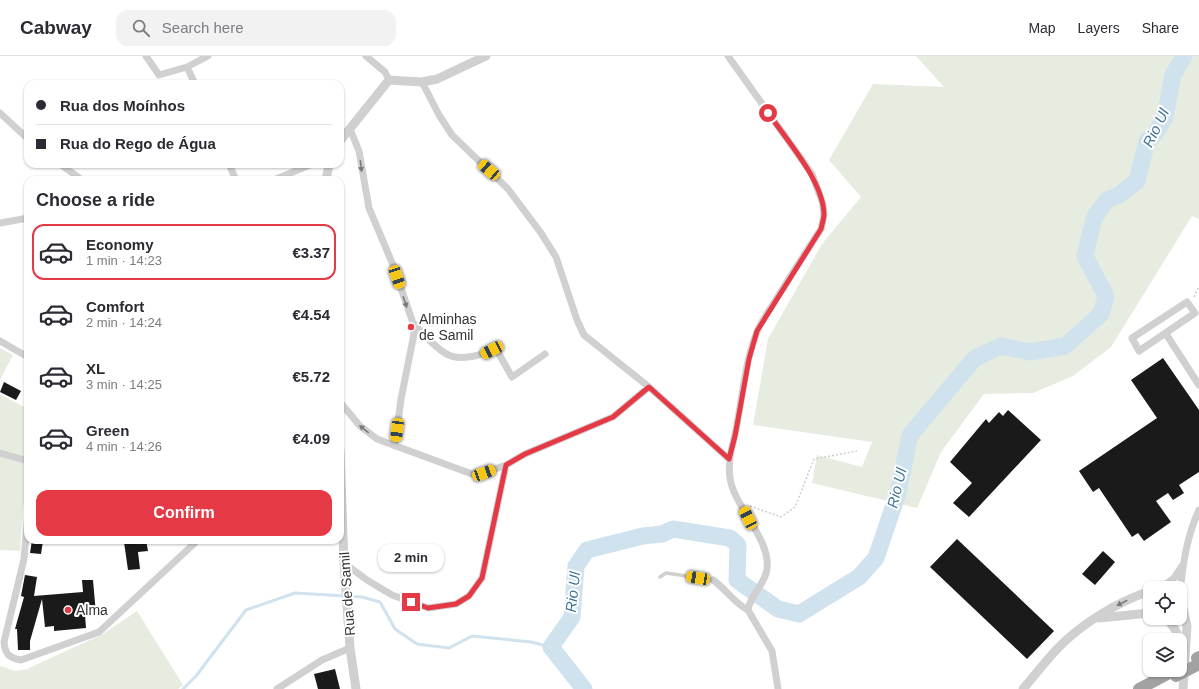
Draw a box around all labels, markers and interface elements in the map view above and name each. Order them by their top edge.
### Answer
search box [116,10,396,46]
text: Cabway [20,17,92,38]
icon: search [130,17,152,39]
text: Search here [162,19,244,36]
text: Map [1028,20,1056,36]
text: Layers [1078,20,1120,36]
text: Share [1142,20,1179,36]
text: Rua dos Moínhos [60,97,185,114]
route start [759,104,777,122]
water label: Rio Ul [1139,105,1172,150]
text: Rua do Rego de Água [60,135,216,152]
car [476,158,502,182]
one-way arrow [358,160,364,172]
text: Choose a ride [36,190,155,210]
icon: car [38,234,74,270]
text: Economy [86,236,154,253]
text: €3.37 [292,244,330,261]
text: 1 min · 14:23 [86,253,162,268]
car [387,264,407,290]
icon: car [38,296,74,332]
one-way arrow [403,296,409,308]
text: Comfort [86,298,144,315]
text: €4.54 [292,306,330,323]
place label: Alminhas de Samil [419,311,477,343]
text: 2 min · 14:24 [86,315,162,330]
marker: Alminhas de Samil [406,322,416,332]
car [479,339,505,361]
icon: car [38,358,74,394]
text: XL [86,360,105,377]
text: €5.72 [292,368,330,385]
text: 3 min · 14:25 [86,377,162,392]
car [390,417,404,443]
icon: car [38,420,74,456]
text: Green [86,422,129,439]
one-way arrow [359,424,369,433]
text: €4.09 [292,430,330,447]
text: 4 min · 14:26 [86,439,162,454]
car [471,463,497,483]
water label: Rio Ul [883,465,910,510]
button: Confirm [36,490,332,536]
car [737,505,759,531]
callout: 2 min [378,544,444,572]
text: 2 min [394,550,428,565]
street label: Rua de Samil [336,552,358,636]
water label: Rio Ul [562,570,583,613]
car [685,570,711,586]
map controls [1143,581,1187,677]
button: locate [1143,581,1187,625]
route end [402,593,420,611]
one-way arrow [1116,600,1128,606]
place label: Alma [76,602,108,618]
marker: Alma [63,605,73,615]
button: layers [1143,633,1187,677]

